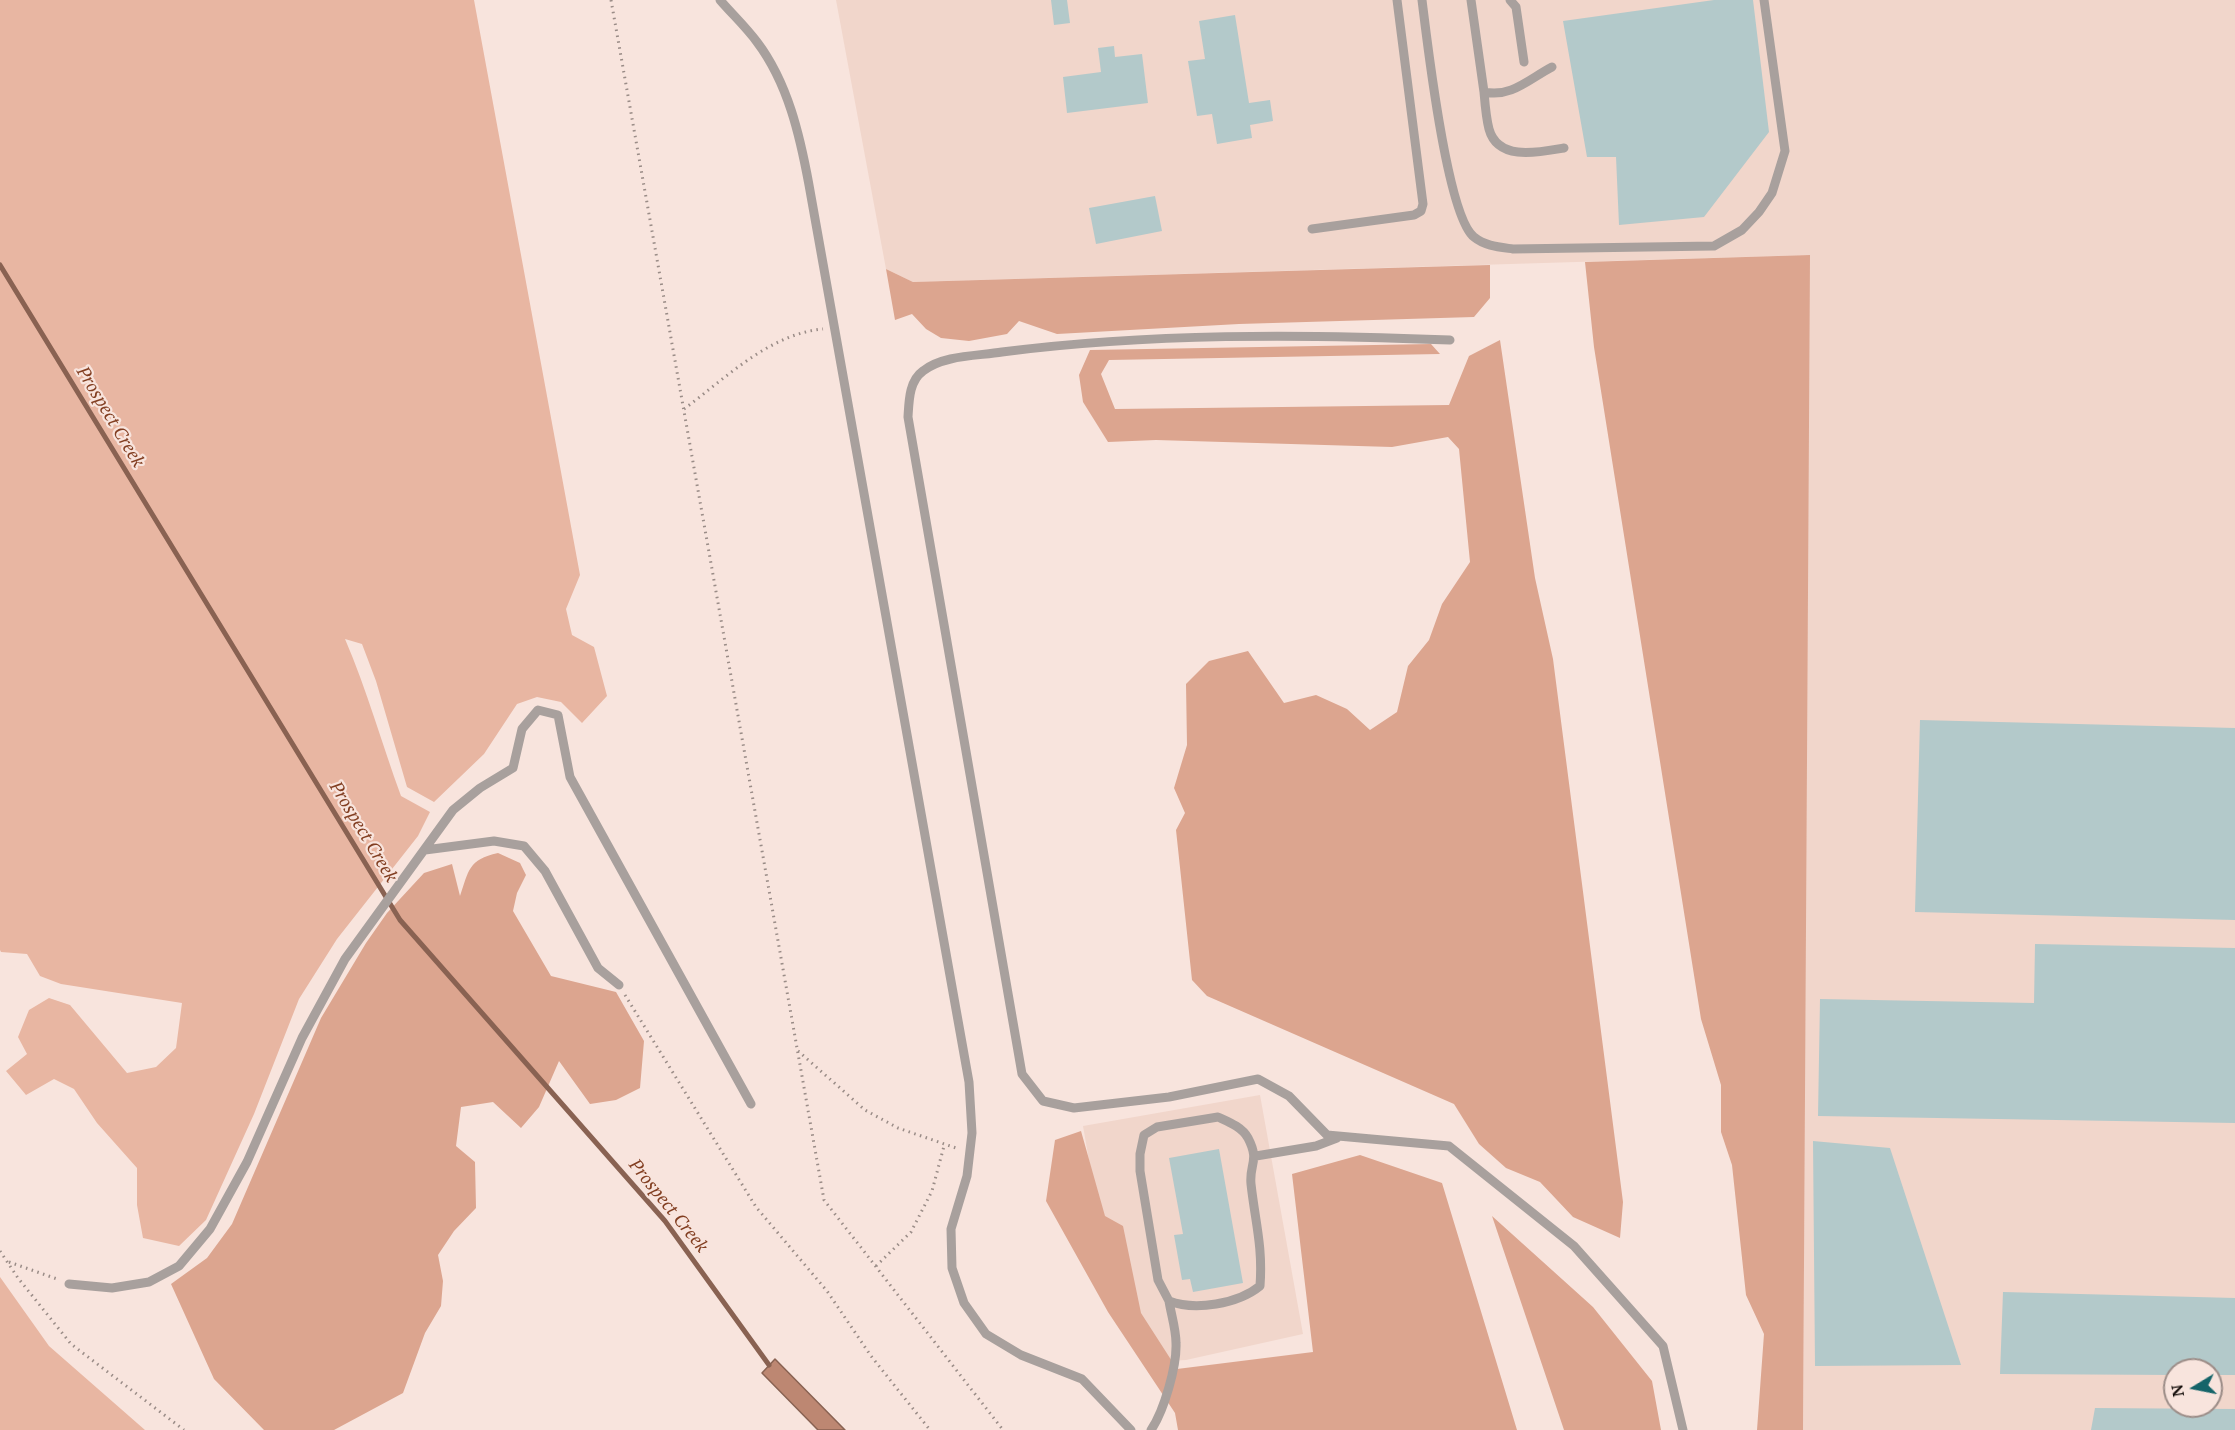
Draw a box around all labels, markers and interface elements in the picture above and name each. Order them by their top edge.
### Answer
water label: Prospect Creek [71,363,149,471]
water label: Prospect Creek [324,778,402,886]
water label: Prospect Creek [624,1155,712,1257]
north arrow [2163,1358,2223,1418]
text: N [2165,1383,2189,1399]

